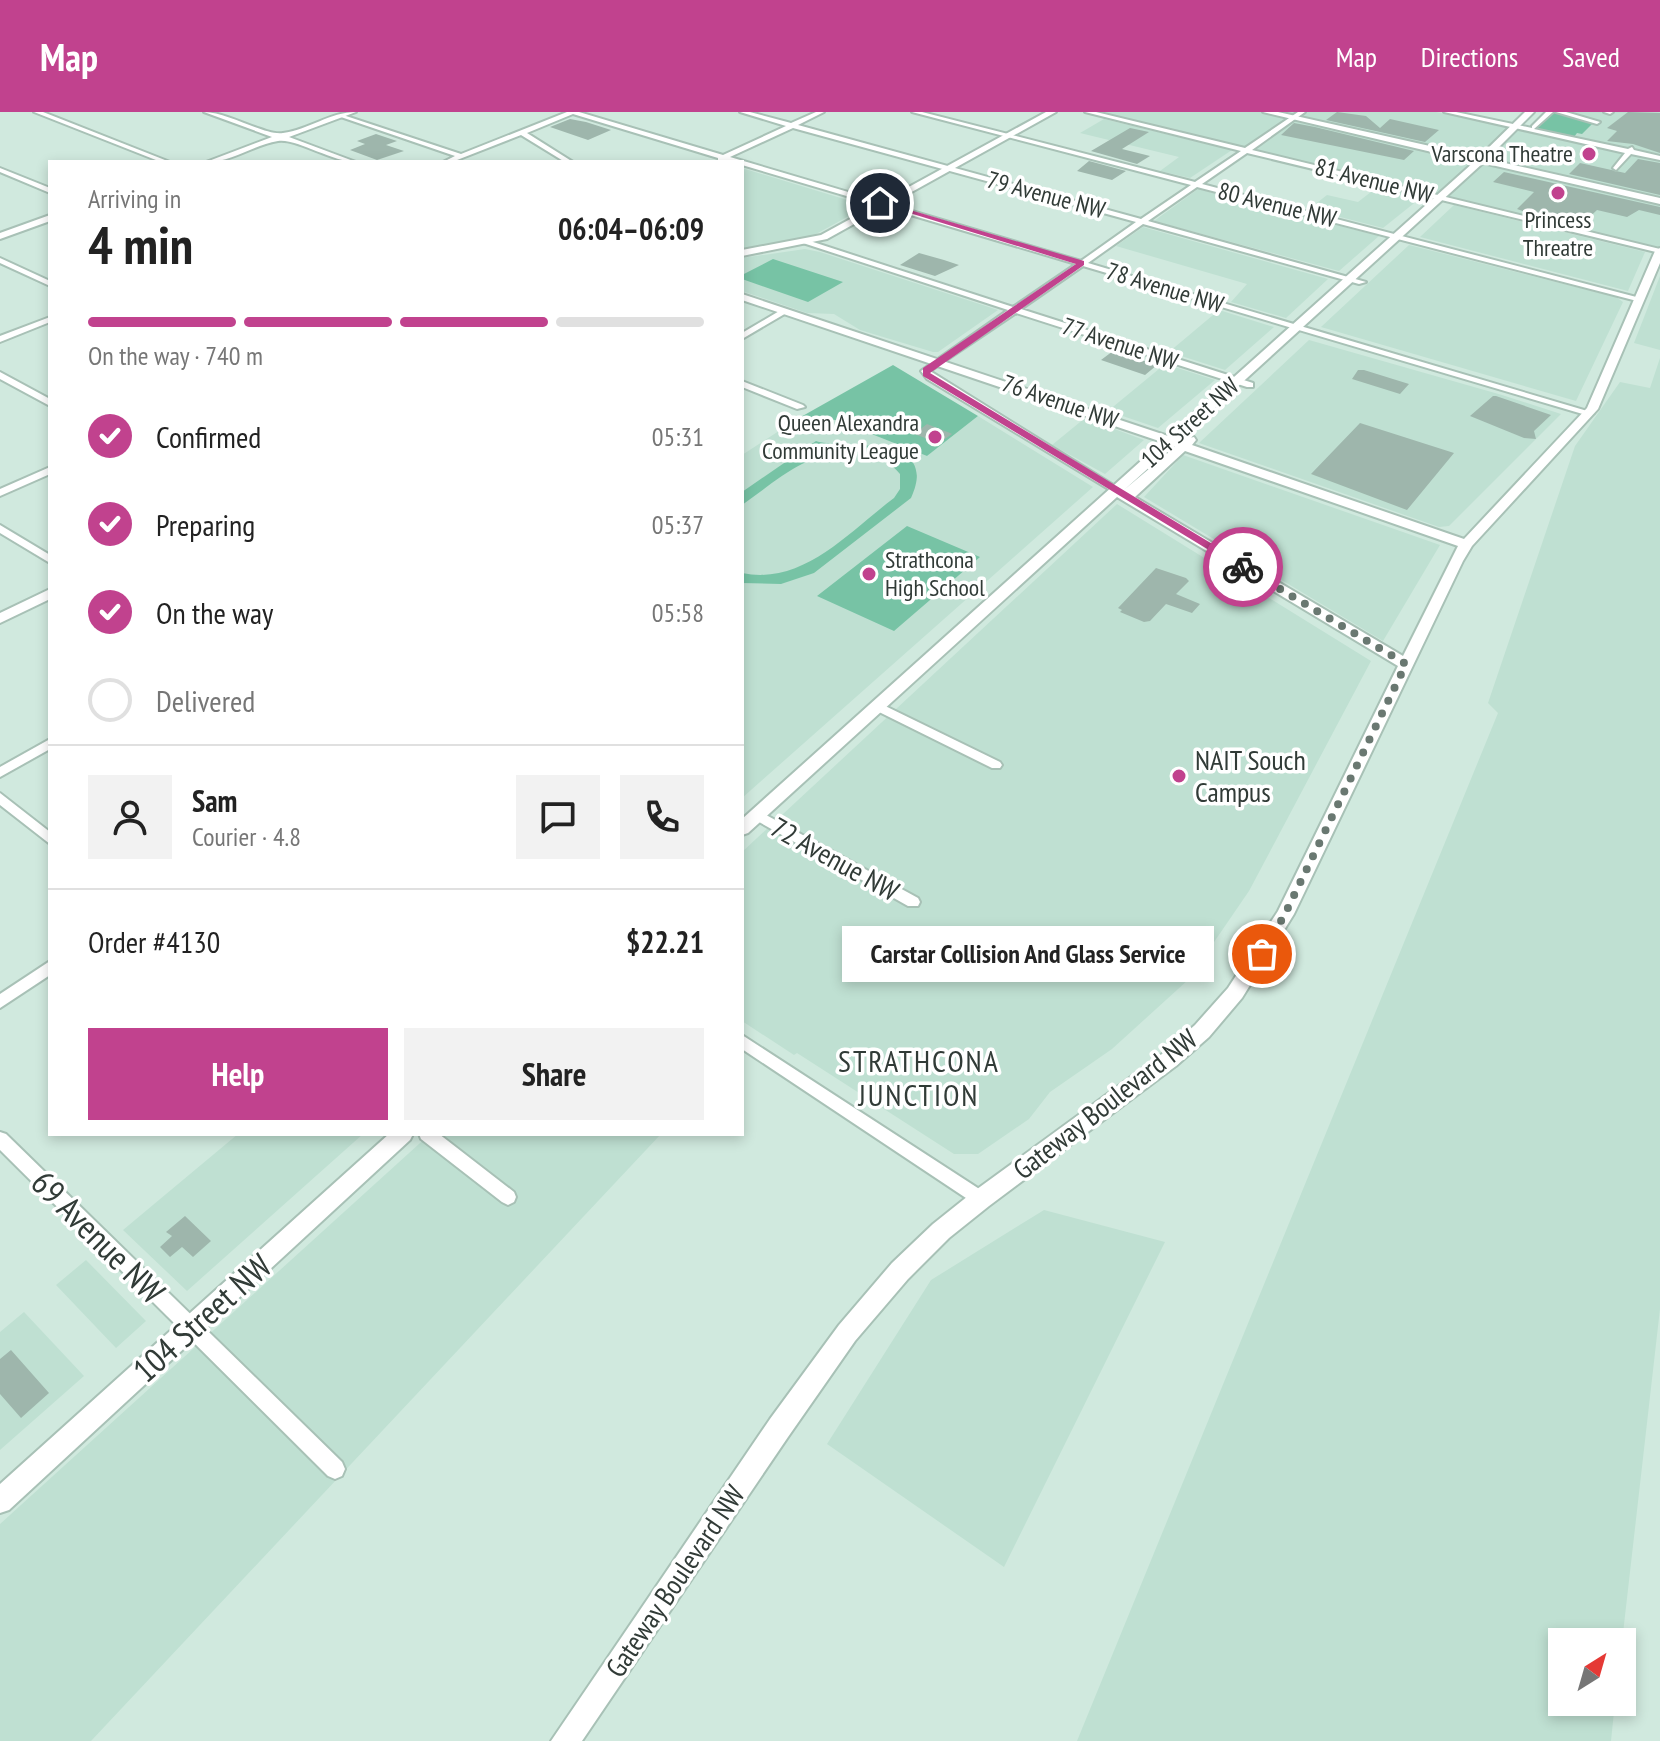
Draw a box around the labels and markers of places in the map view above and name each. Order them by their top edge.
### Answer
place label: Varscona Theatre [1431,138,1573,169]
marker: Varscona Theatre [1580,145,1598,163]
pin [846,169,914,237]
marker: Princess Threatre [1549,184,1567,202]
place label: Princess Threatre [1523,204,1593,263]
place label: Queen Alexandra Community League [762,407,919,466]
marker: Queen Alexandra Community League [926,428,944,446]
place label: Strathcona High School [885,544,985,603]
marker: Strathcona High School [860,565,878,583]
place label: NAIT Souch Campus [1195,741,1306,810]
marker: NAIT Souch Campus [1170,767,1188,785]
pin [1228,920,1296,988]
callout: Carstar Collision And Glass Service [842,926,1214,982]

